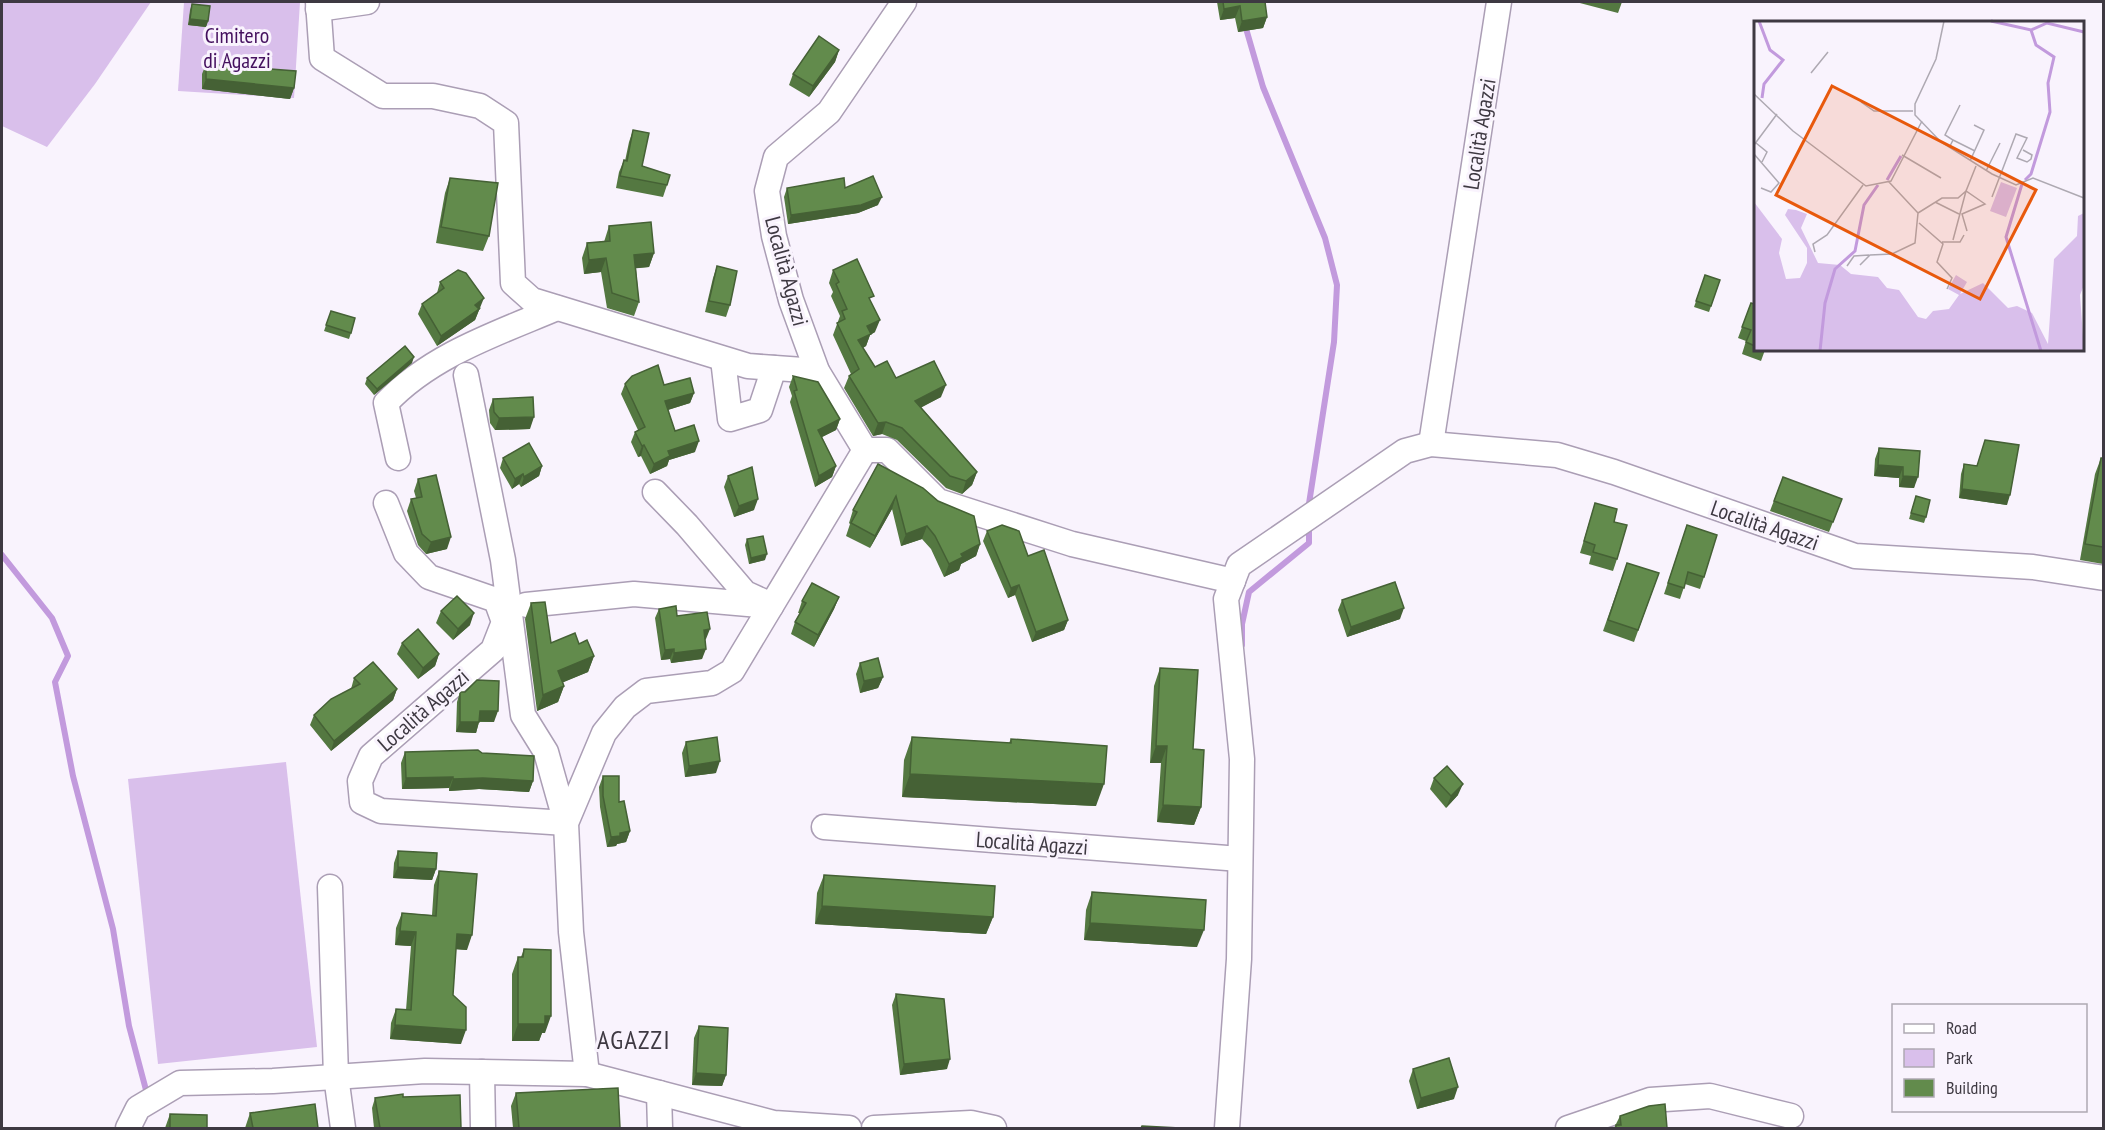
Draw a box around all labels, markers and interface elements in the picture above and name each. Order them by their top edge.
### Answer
park label: Cimitero di Agazzi [203,21,271,74]
inset map [1754,21,2084,351]
street label: Località Agazzi [1456,76,1502,192]
street label: Località Agazzi [759,213,815,329]
street label: Località Agazzi [1707,493,1823,557]
street label: Località Agazzi [371,663,475,757]
street label: Località Agazzi [975,825,1089,861]
legend [1892,1004,2087,1112]
text: Road [1946,1016,1977,1039]
district label: AGAZZI [597,1023,671,1056]
text: Park [1946,1046,1973,1069]
text: Building [1946,1076,1998,1099]

